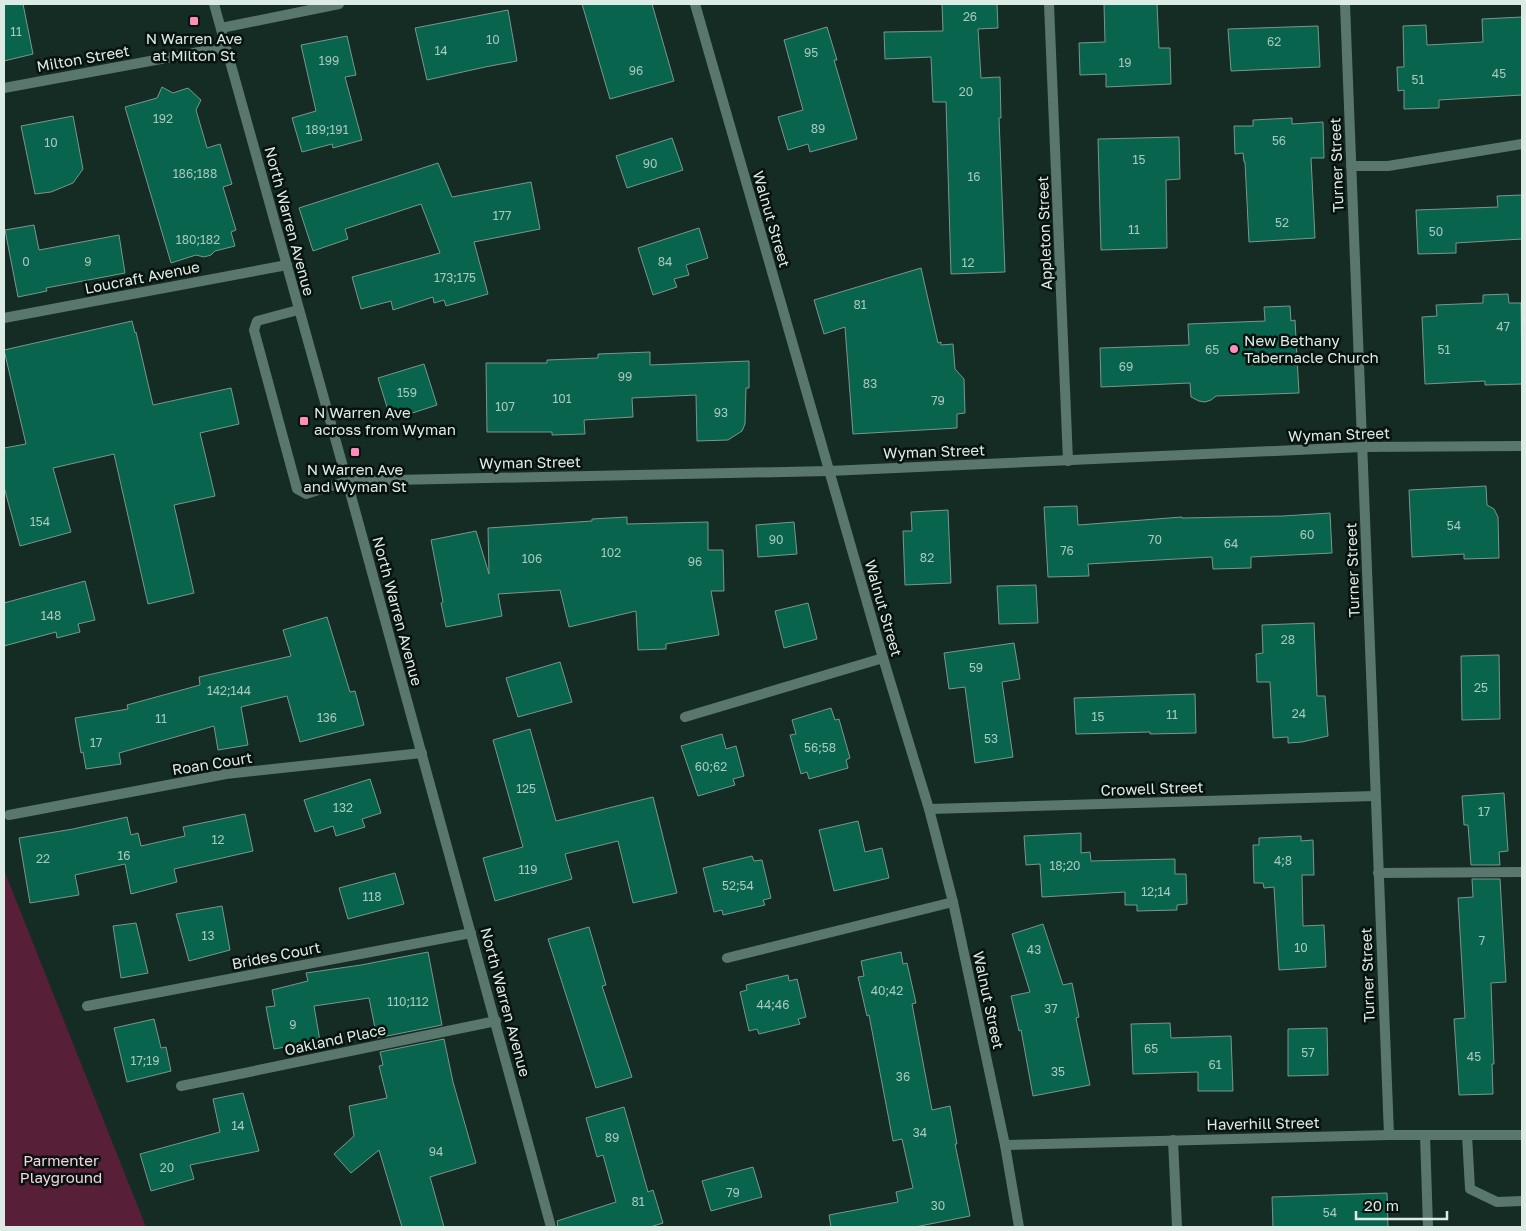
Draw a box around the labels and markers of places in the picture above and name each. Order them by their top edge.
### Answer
marker: N Warren Ave at Milton St [188,15,200,27]
place label: N Warren Ave at Milton St [146,29,243,64]
place label: New Bethany Tabernacle Church [1244,331,1379,366]
marker: New Bethany Tabernacle Church [1228,343,1240,355]
place label: N Warren Ave across from Wyman [314,403,456,438]
marker: N Warren Ave across from Wyman [298,415,310,427]
marker: N Warren Ave and Wyman St [349,446,361,458]
place label: N Warren Ave and Wyman St [303,460,407,495]

